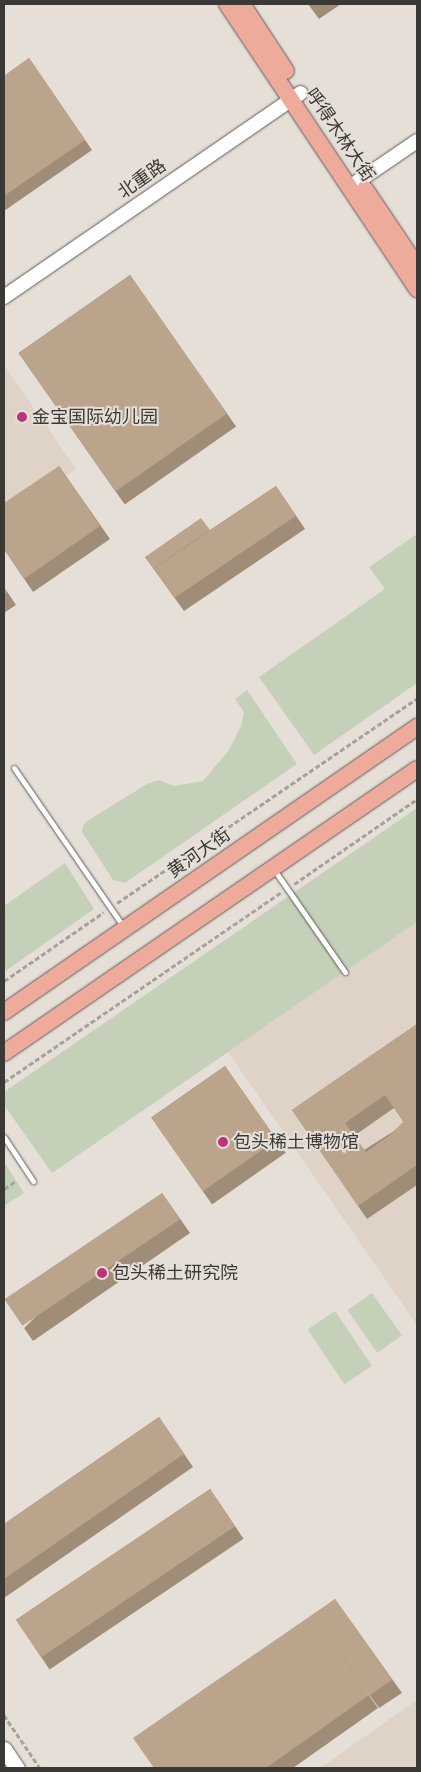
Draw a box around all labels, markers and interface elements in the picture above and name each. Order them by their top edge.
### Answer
street label: 呼得木林大街 [301,84,379,186]
street label: 北重路 [114,155,170,203]
place label: 金宝国际幼儿园 [32,406,158,428]
marker: 金宝国际幼儿园 [16,411,28,423]
street label: 黄河大街 [163,824,235,882]
place label: 包头稀土博物馆 [233,1131,359,1153]
marker: 包头稀土博物馆 [217,1136,229,1148]
place label: 包头稀土研究院 [112,1262,238,1284]
marker: 包头稀土研究院 [96,1267,108,1279]

